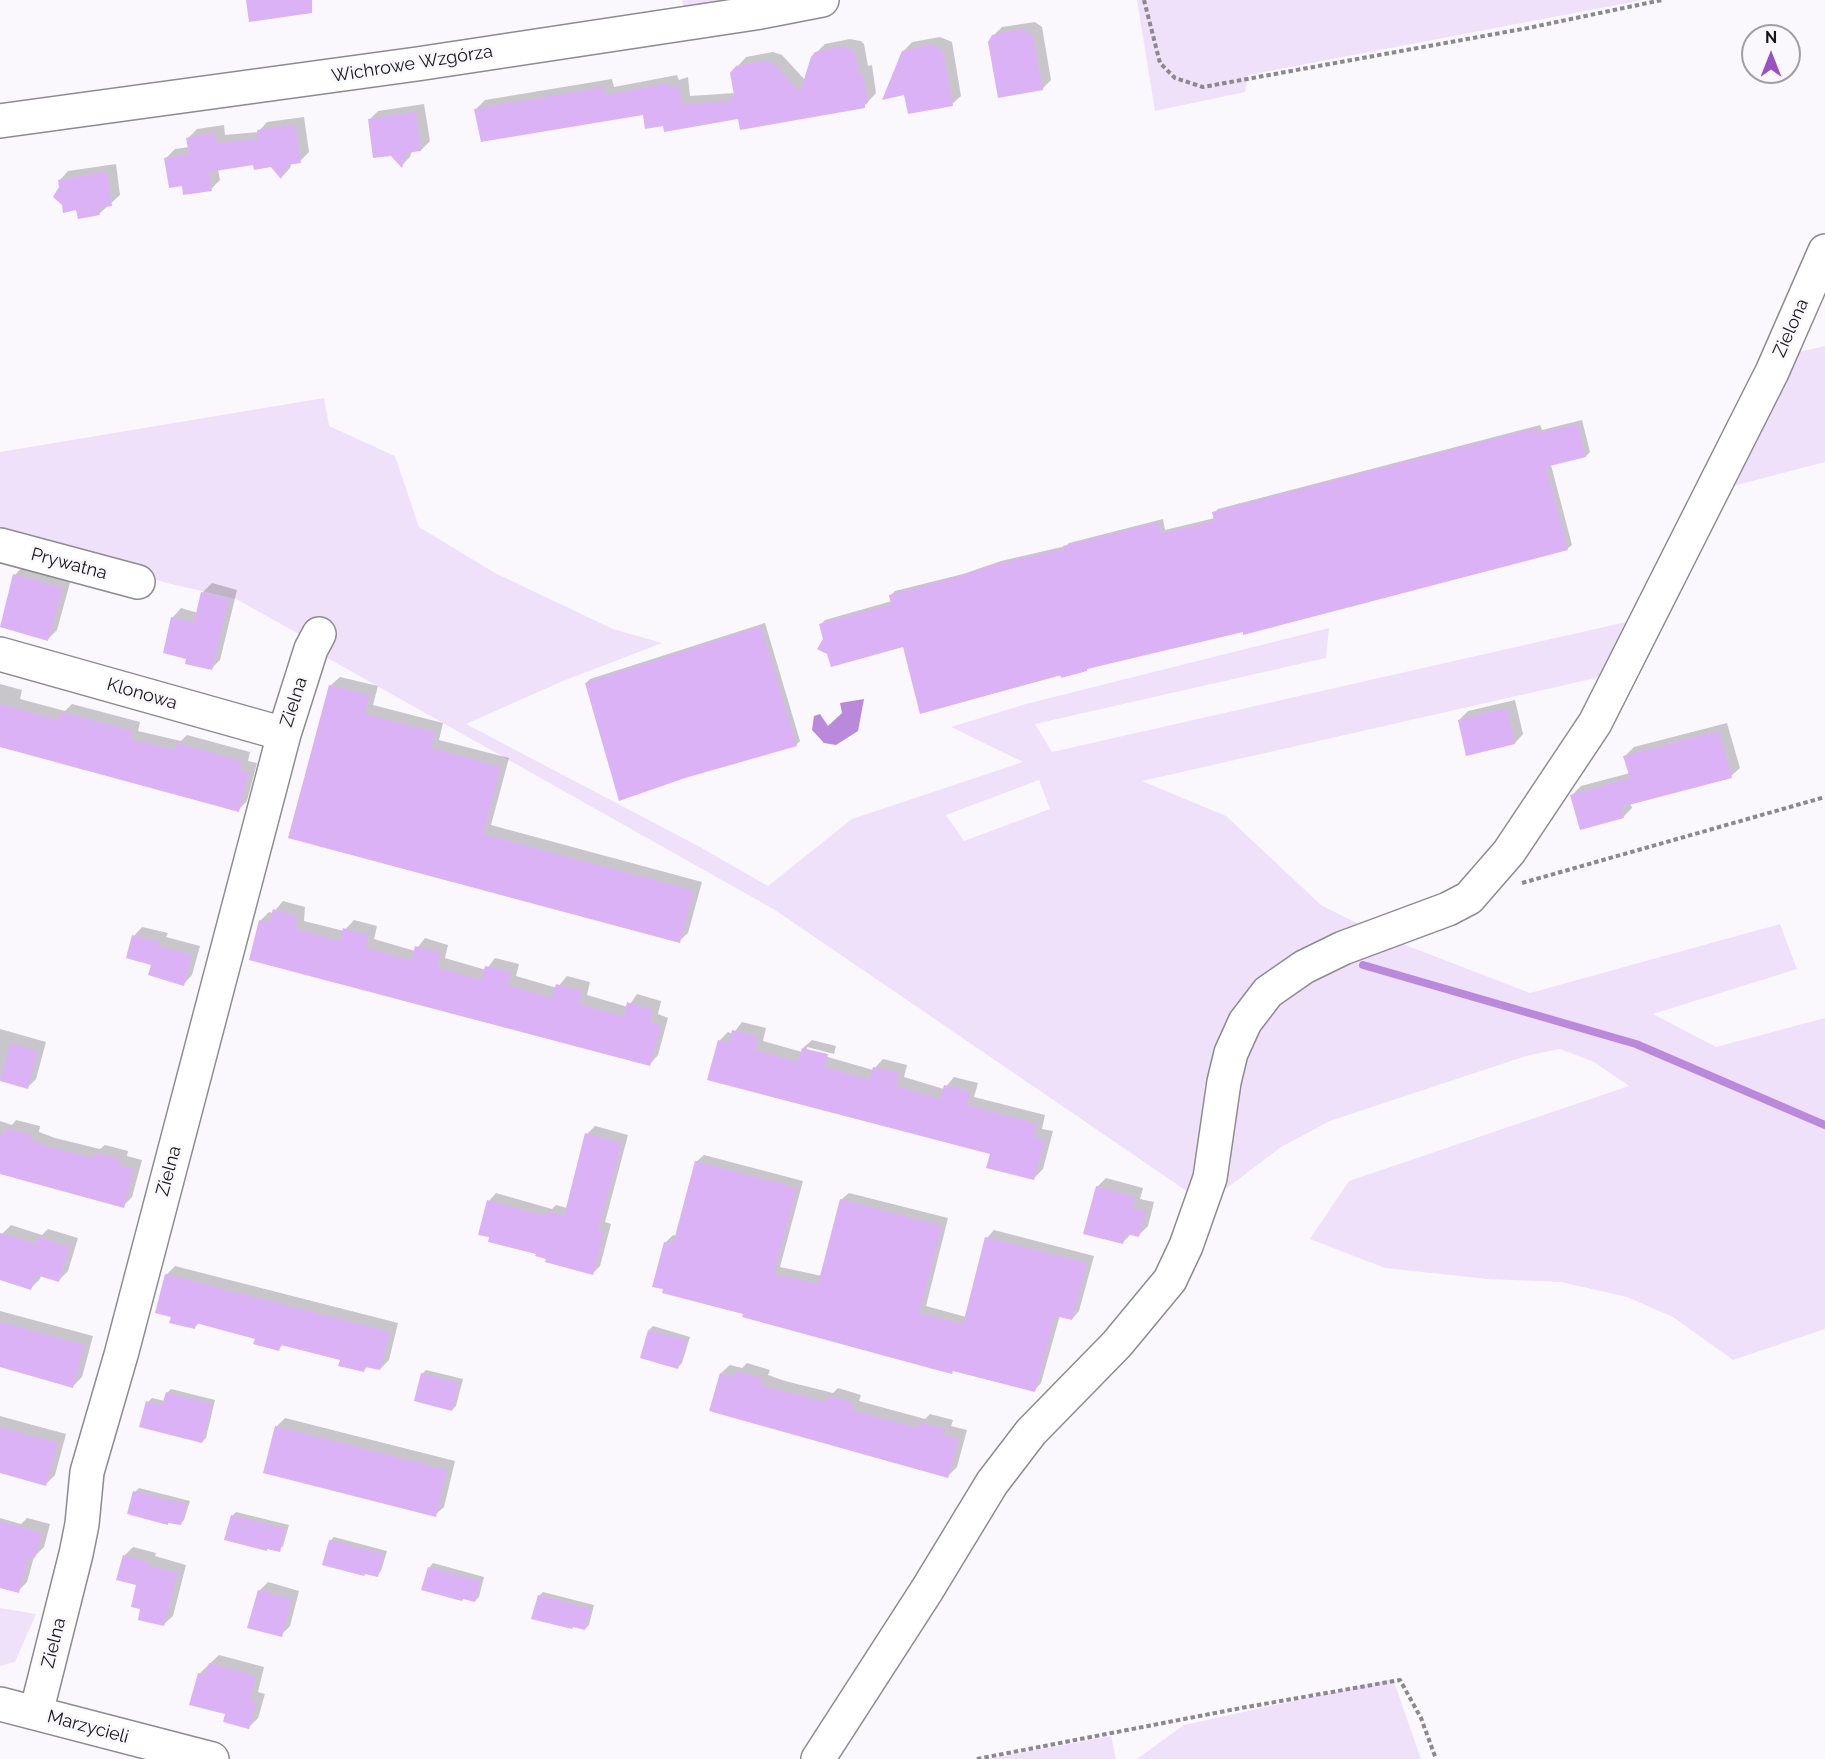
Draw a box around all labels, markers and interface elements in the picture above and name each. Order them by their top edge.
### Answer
north arrow [1741,24,1801,84]
text: N [1765,28,1777,47]
street label: Wichrowe Wzgórza [330,41,494,87]
street label: Zielona [1769,295,1813,361]
street label: Prywatna [29,544,109,584]
street label: Klonowa [104,674,180,714]
street label: Zielna [276,674,312,730]
street label: Zielna [152,1144,186,1198]
street label: Zielna [37,1616,71,1670]
street label: Marzycieli [45,1706,131,1748]

